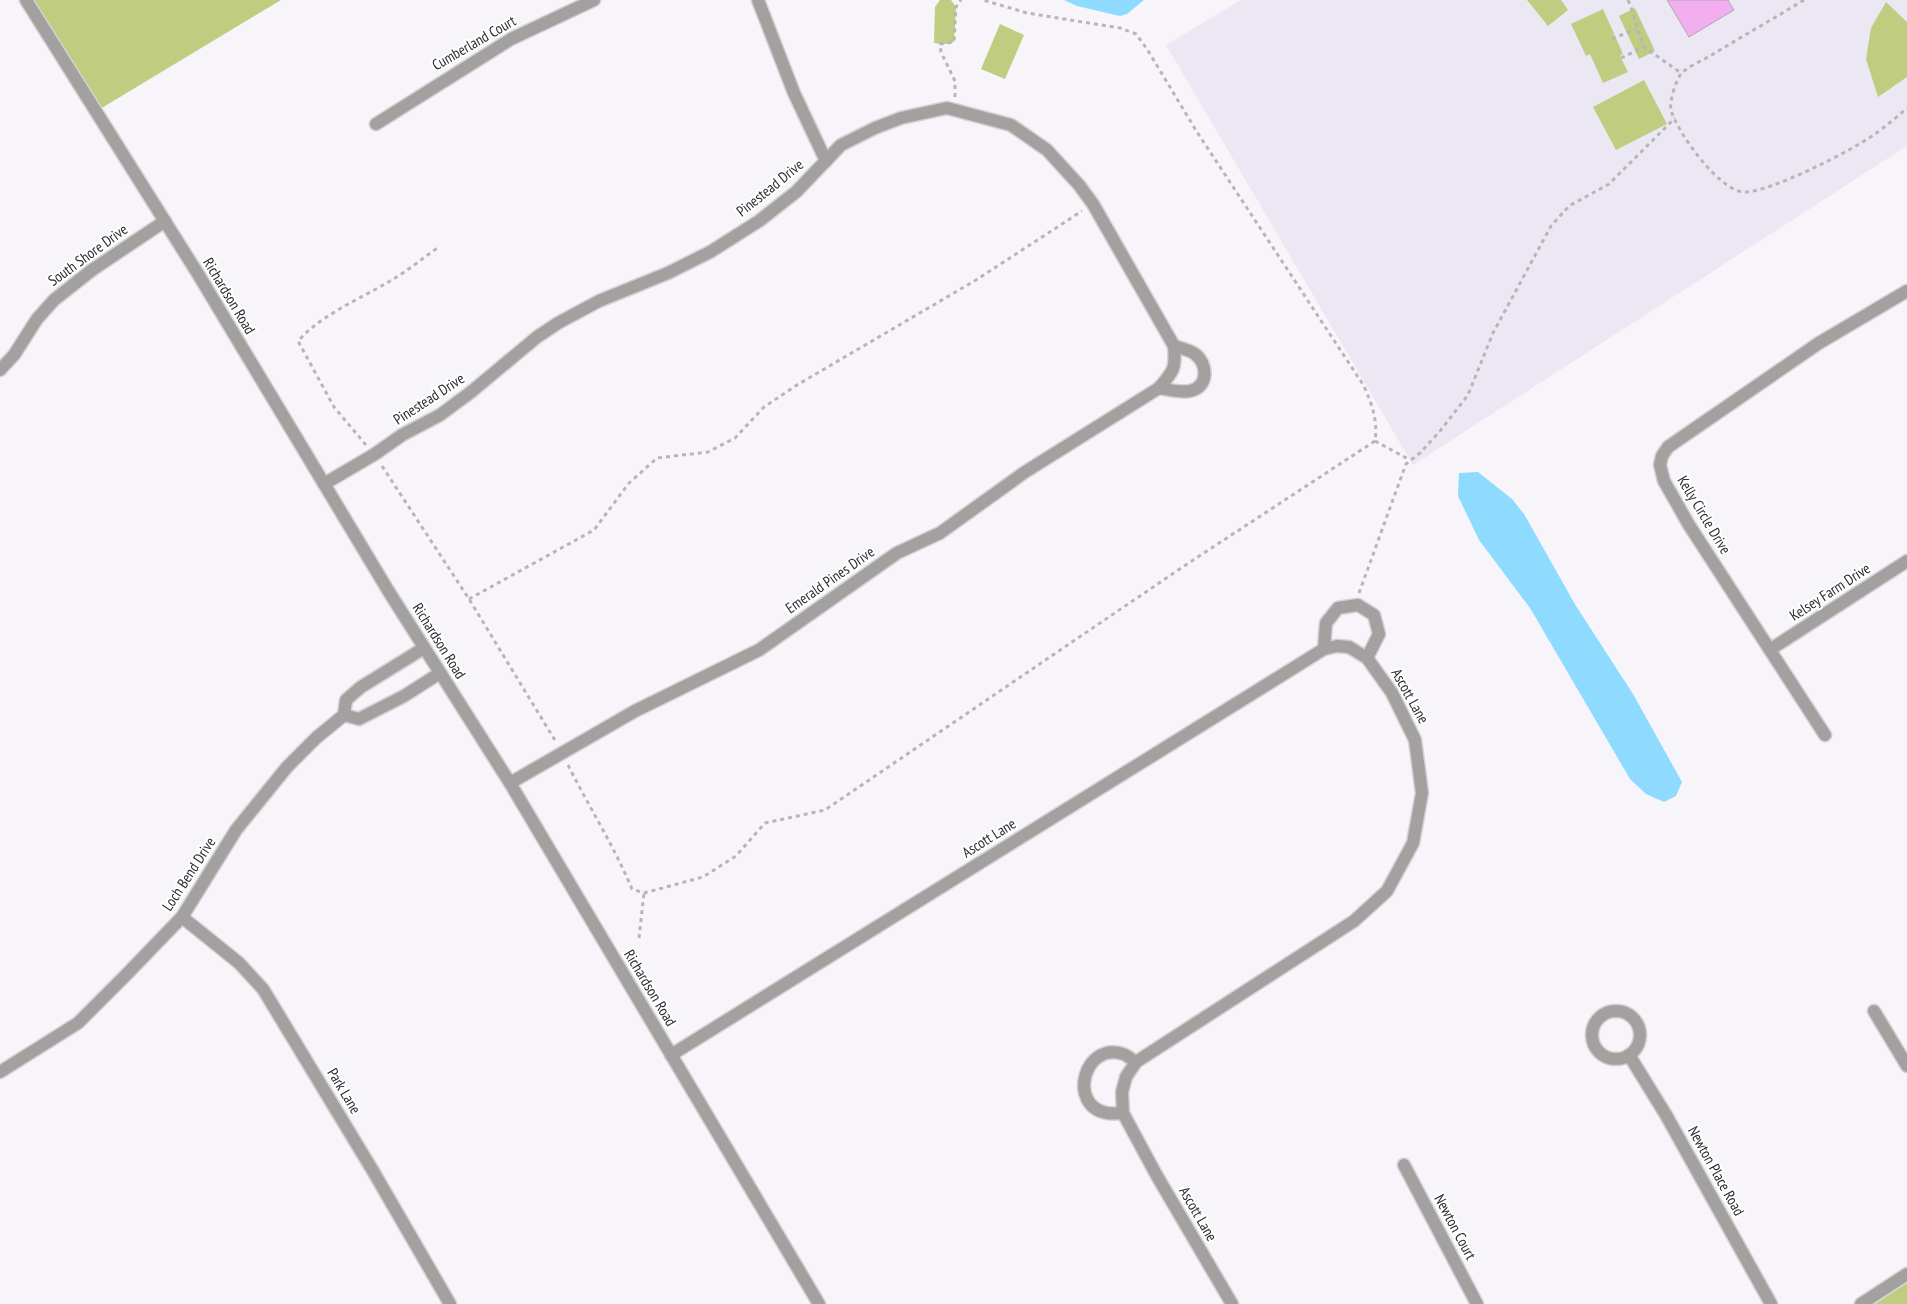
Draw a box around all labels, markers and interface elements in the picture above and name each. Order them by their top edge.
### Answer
street label: Cumberland Court [428,11,519,74]
street label: Pinestead Drive [732,155,807,220]
street label: South Shore Drive [44,219,131,290]
street label: Richardson Road [199,254,260,337]
street label: Pinestead Drive [390,369,468,429]
street label: Kelly Circle Drive [1674,472,1735,557]
street label: Emerald Pines Drive [782,542,878,617]
street label: Kelsey Farm Drive [1786,558,1874,625]
street label: Richardson Road [409,599,470,682]
street label: Ascott Lane [1388,665,1433,727]
street label: Ascott Lane [958,814,1019,862]
street label: Loch Bend Drive [158,833,219,914]
street label: Richardson Road [620,946,681,1029]
street label: Park Lane [323,1064,365,1117]
street label: Newton Place Road [1684,1123,1749,1219]
street label: Ascott Lane [1175,1183,1222,1244]
street label: Newton Court [1430,1191,1481,1263]

